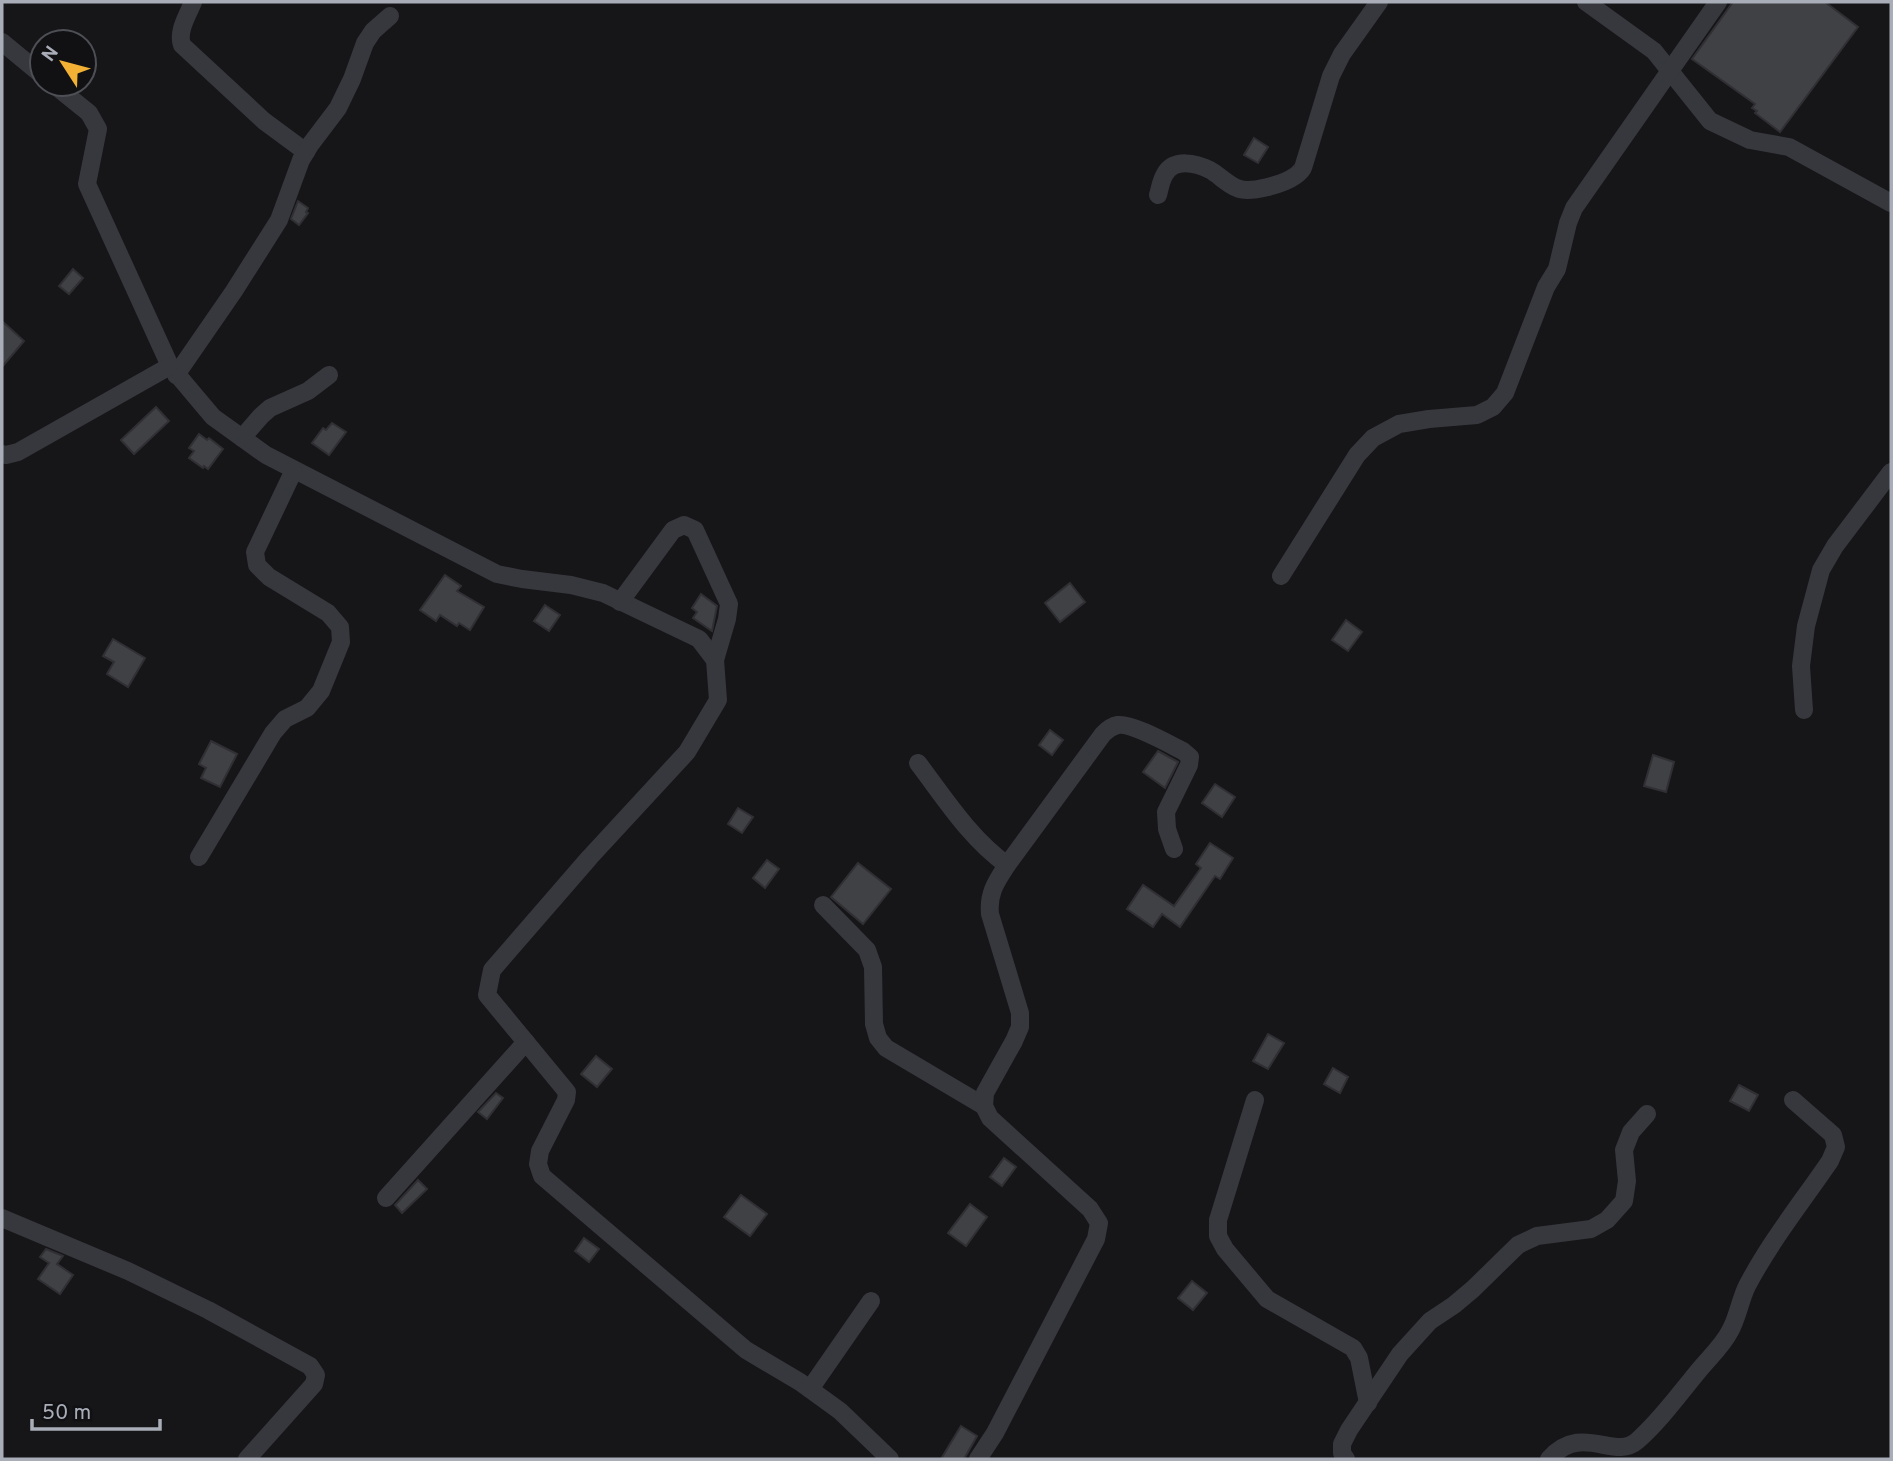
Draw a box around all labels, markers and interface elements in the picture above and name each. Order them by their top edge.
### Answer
north arrow [28,28,98,98]
text: N [37,42,65,67]
scale bar [32,1388,159,1432]
text: 50 m [42,1400,91,1427]

